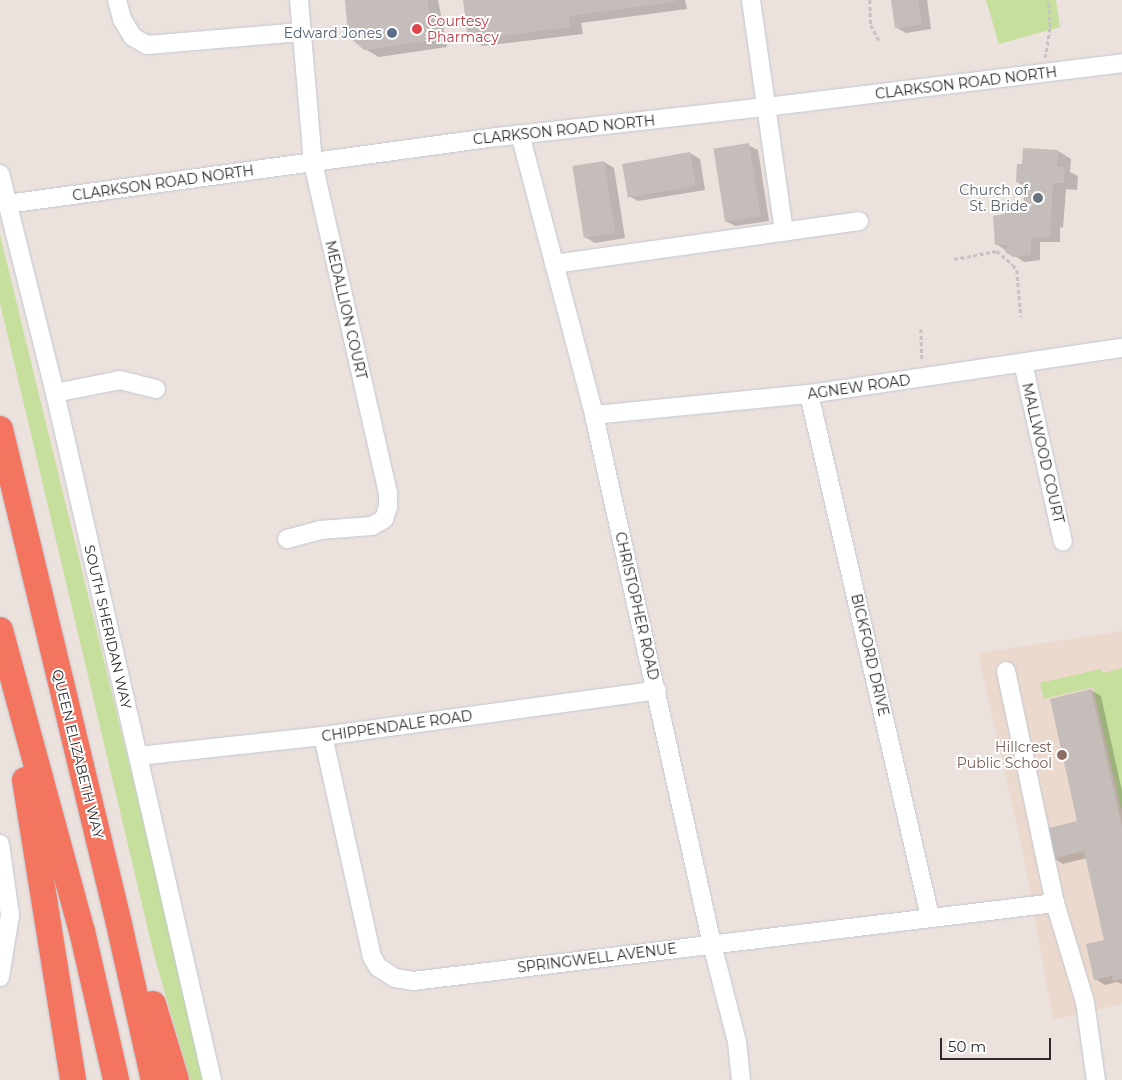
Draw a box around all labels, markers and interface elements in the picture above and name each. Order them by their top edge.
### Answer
place label: Courtesy Pharmacy [427,13,499,46]
marker: Courtesy Pharmacy [411,23,423,35]
place label: Edward Jones [284,25,382,41]
marker: Edward Jones [386,27,398,39]
street label: CLARKSON ROAD NORTH [874,64,1058,102]
street label: CLARKSON ROAD NORTH [472,112,656,148]
street label: CLARKSON ROAD NORTH [71,162,255,204]
place label: Church of St. Bride [959,182,1028,214]
marker: Church of St. Bride [1032,192,1044,204]
street label: MEDALLION COURT [322,239,370,381]
street label: AGNEW ROAD [806,371,912,403]
street label: MALLWOOD COURT [1019,381,1067,525]
street label: CHRISTOPHER ROAD [612,530,662,682]
street label: SOUTH SHERIDAN WAY [81,543,135,711]
street label: BICKFORD DRIVE [848,592,892,718]
street label: QUEEN ELIZABETH WAY [49,668,107,840]
street label: CHIPPENDALE ROAD [320,707,474,745]
place label: Hillcrest Public School [957,739,1052,772]
marker: Hillcrest Public School [1056,749,1068,761]
street label: SPRINGWELL AVENUE [516,940,678,976]
scale bar [942,1028,1053,1060]
text: 50 m [948,1037,986,1056]

